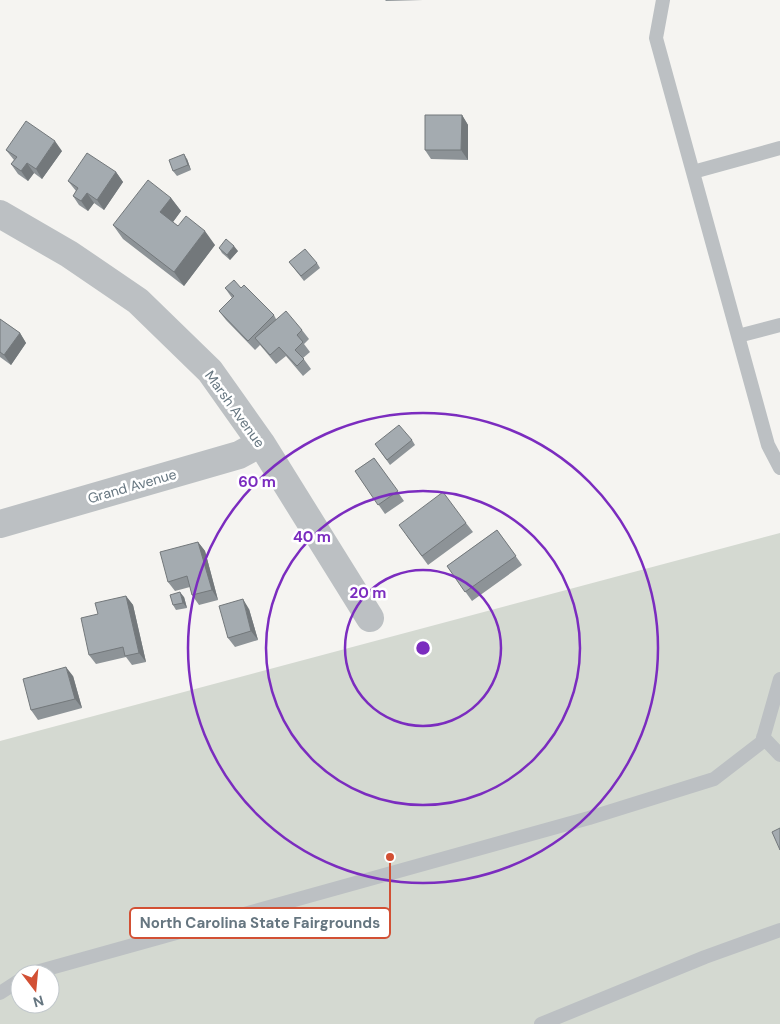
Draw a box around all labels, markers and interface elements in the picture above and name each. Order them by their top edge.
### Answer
street label: Marsh Avenue [201,367,269,451]
street label: Grand Avenue [86,465,179,507]
text: 60 m [238,472,276,492]
text: 40 m [293,527,331,547]
text: 20 m [350,583,386,603]
centre of rings [414,639,432,657]
callout: North Carolina State Fairgrounds [130,908,390,938]
text: North Carolina State Fairgrounds [140,913,380,933]
north arrow [10,964,60,1014]
text: N [31,991,46,1012]

